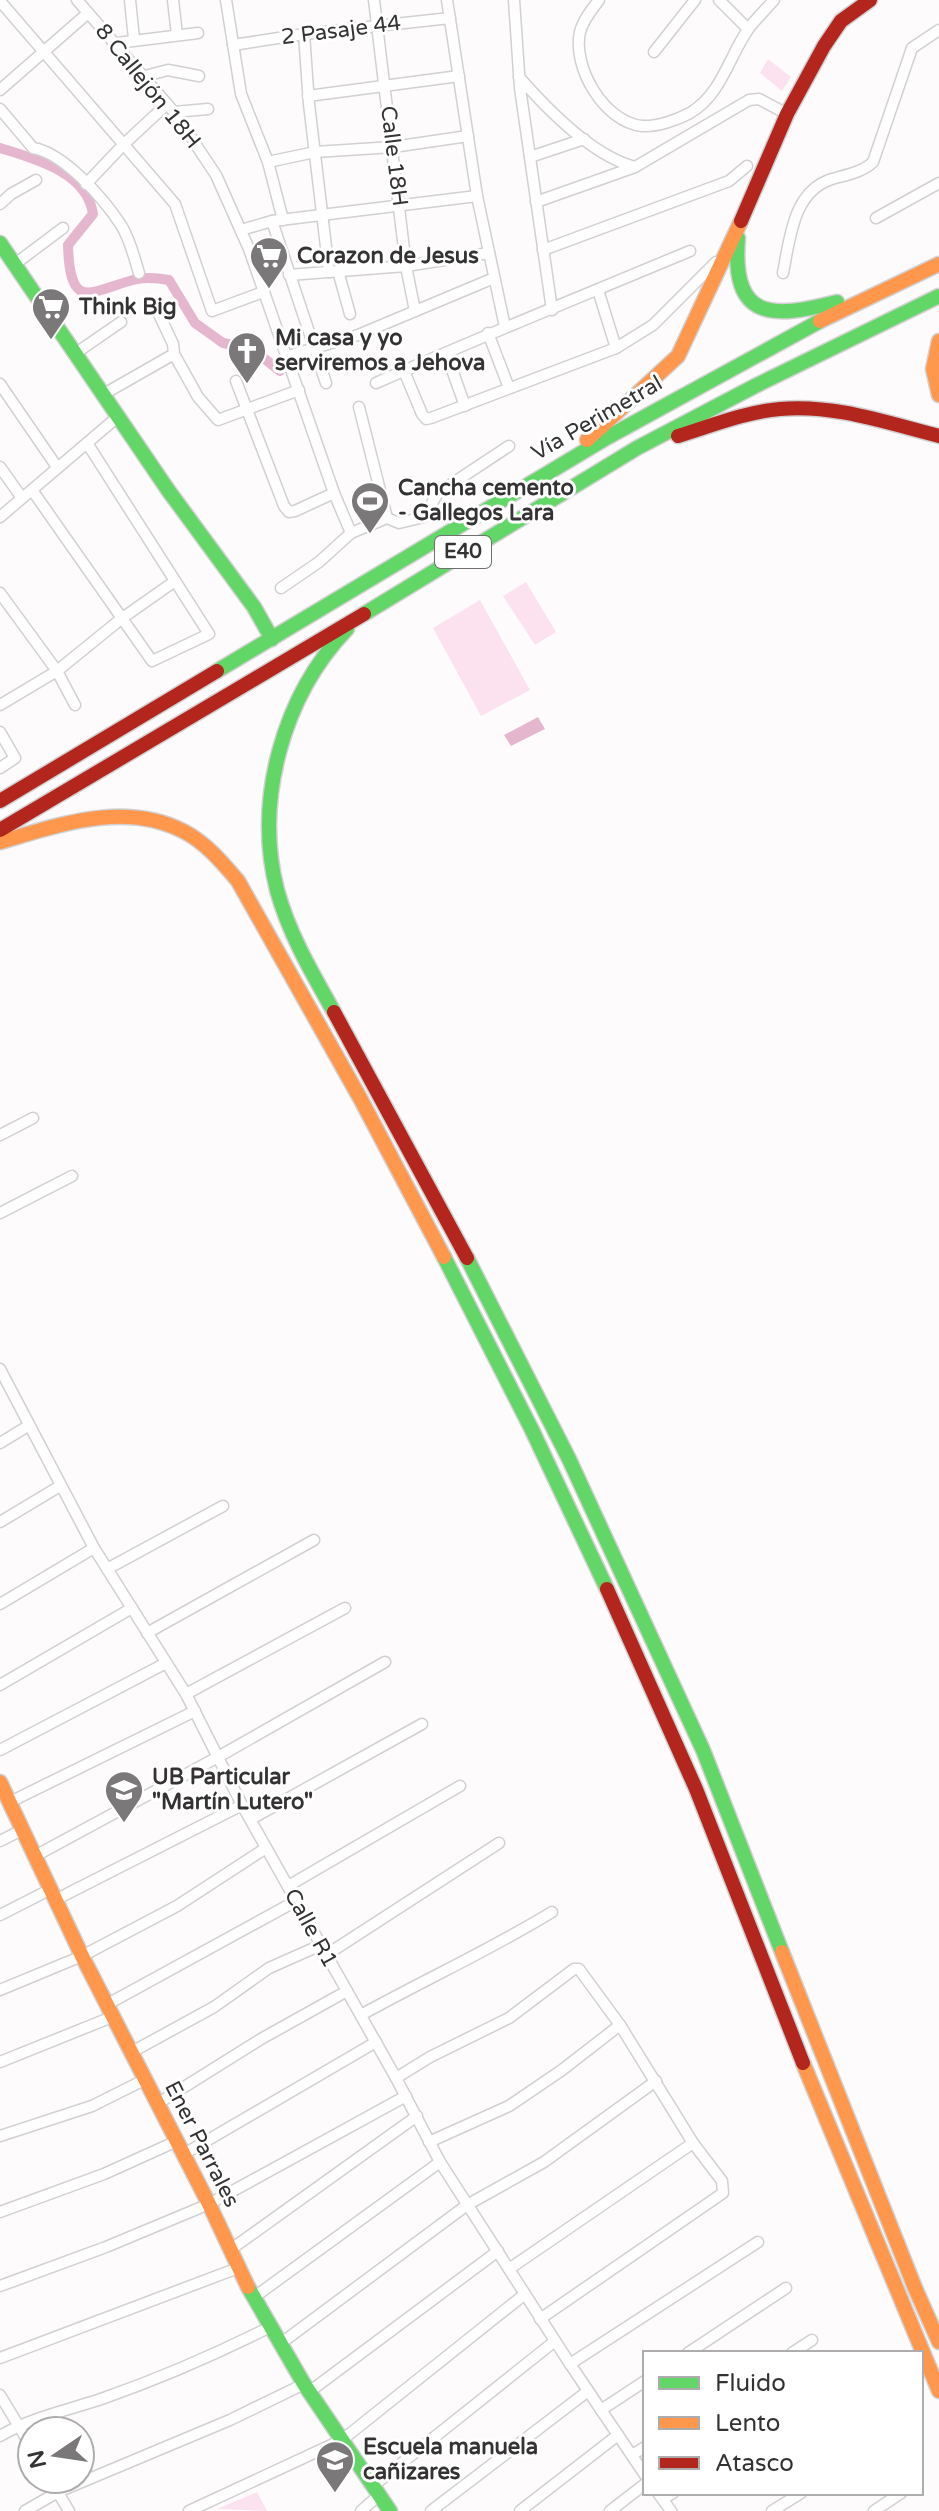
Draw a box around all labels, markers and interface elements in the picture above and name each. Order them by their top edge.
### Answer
street label: 2 Pasaje 44 [280,10,403,50]
street label: 8 Callejón 18H [90,18,206,154]
street label: Calle 18H [375,104,413,208]
supermarket icon: Corazon de Jesus [248,235,290,290]
place label: Corazon de Jesus [297,243,479,269]
supermarket icon: Think Big [30,286,72,341]
place label: Think Big [78,294,177,320]
place label: Mi casa y yo serviremos a Jehova [275,325,485,376]
church icon: Mi casa y yo serviremos a Jehova [226,330,268,385]
street label: Vía Perimetral [527,370,667,466]
place label: Cancha cemento - Gallegos Lara [398,475,574,526]
sports icon: Cancha cemento - Gallegos Lara [349,480,391,535]
road number: E40 [435,536,491,568]
place label: UB Particular "Martín Lutero" [152,1764,313,1815]
school or university icon: UB Particular "Martín Lutero" [103,1769,145,1824]
street label: Calle R1 [279,1884,343,1972]
street label: Ener Parrales [159,2077,245,2211]
legend [643,2351,923,2495]
text: Fluido [715,2369,786,2398]
text: Lento [715,2409,780,2438]
north arrow [16,2415,96,2495]
place label: Escuela manuela cañizares [363,2434,538,2485]
school or university icon: Escuela manuela cañizares [314,2439,356,2494]
text: N [23,2448,52,2471]
text: Atasco [715,2449,794,2478]

